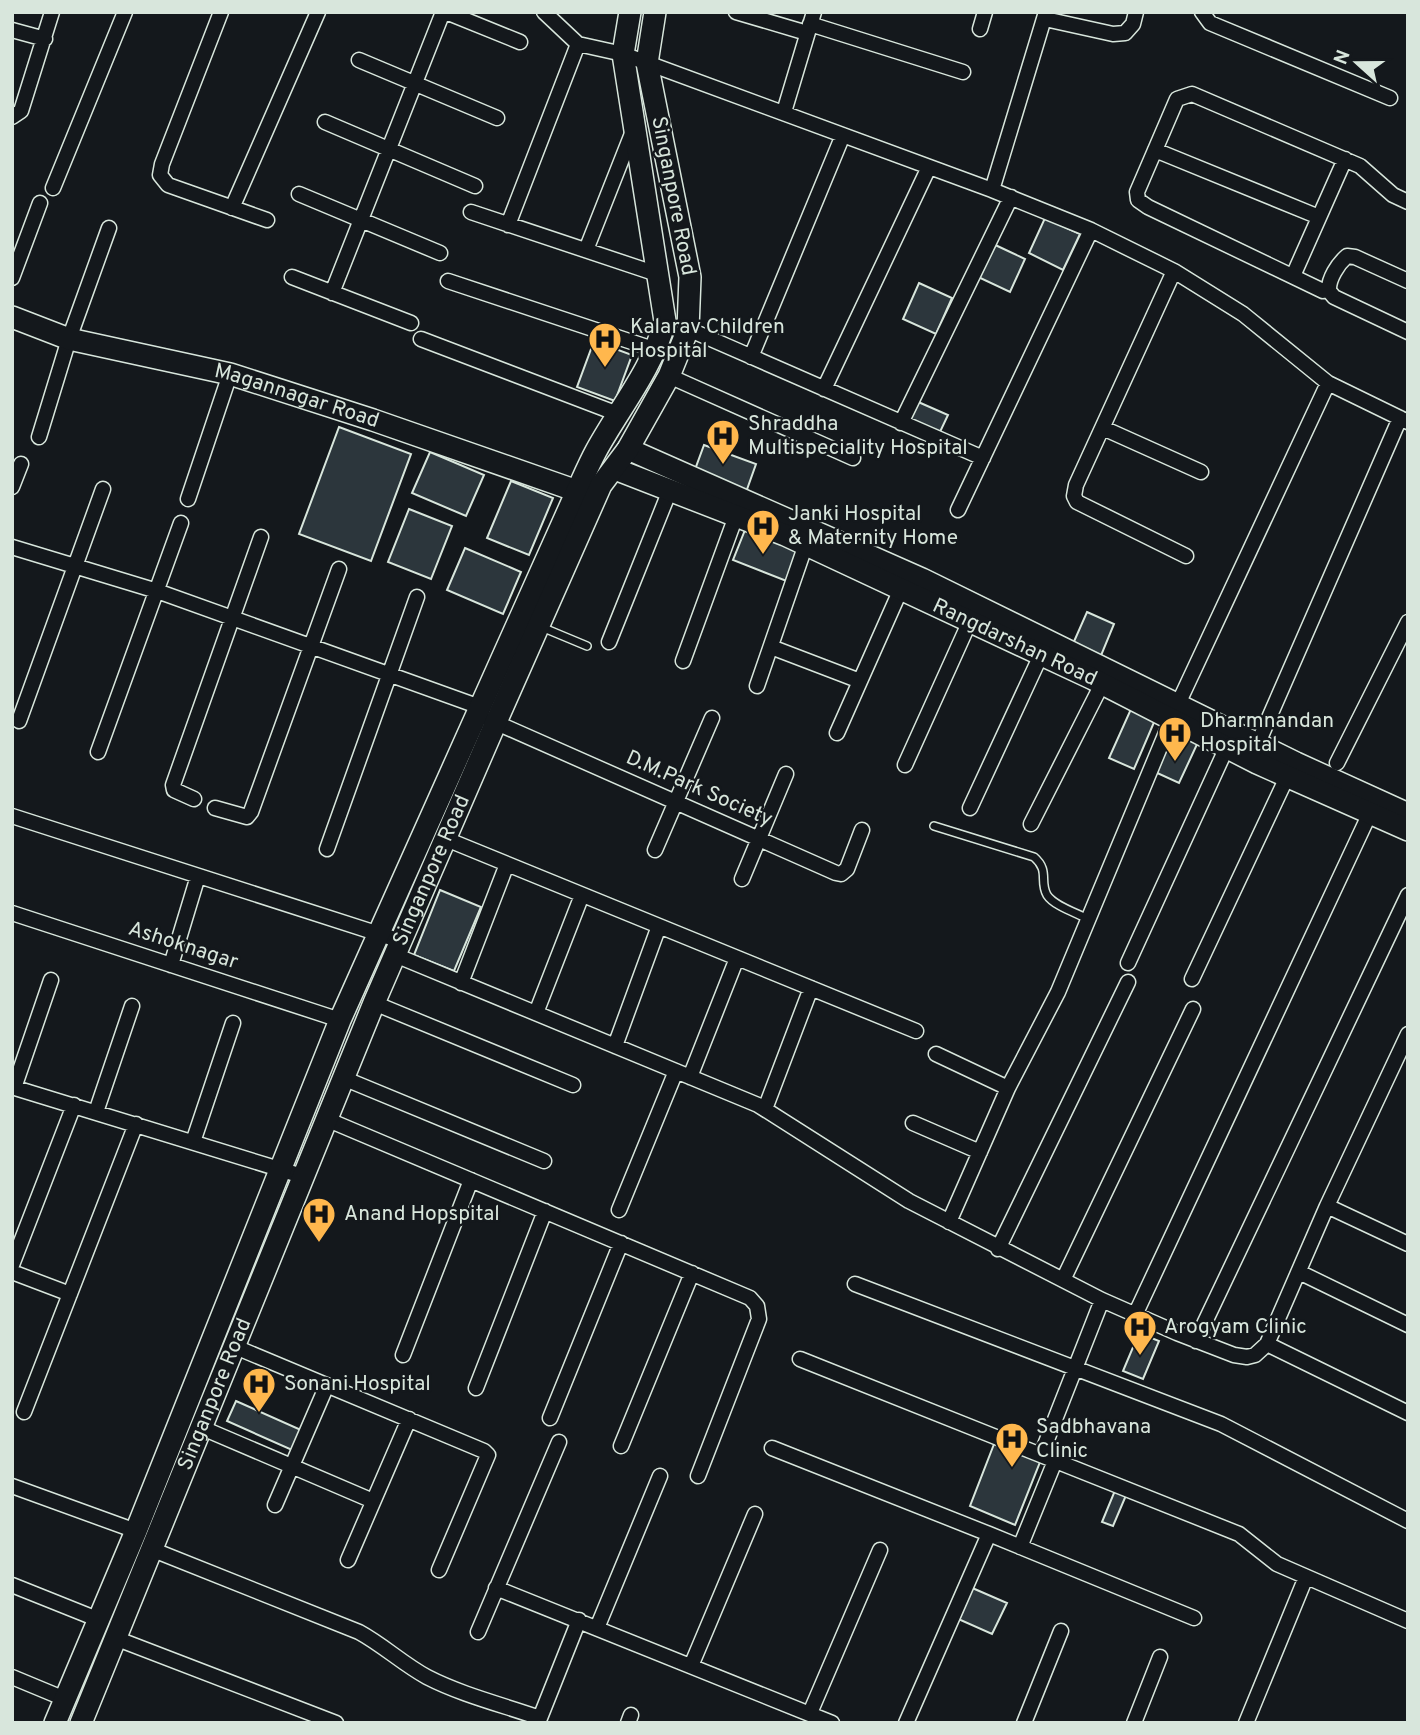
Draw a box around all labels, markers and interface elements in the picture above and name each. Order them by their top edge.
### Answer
north arrow [1322,28,1392,98]
text: N [1329,47,1357,68]
street label: Singanpore Road [644,114,702,278]
place label: Kalarav Children Hospital [630,314,785,365]
hospital icon: Kalarav Children Hospital [586,320,624,369]
street label: Magannagar Road [212,357,383,435]
place label: Shraddha Multispeciality Hospital [748,411,968,462]
hospital icon: Shraddha Multispeciality Hospital [704,417,742,466]
place label: Janki Hospital & Maternity Home [788,501,958,552]
hospital icon: Janki Hospital & Maternity Home [744,507,782,556]
street label: Rangdarshan Road [928,592,1101,692]
place label: Dharmnandan Hospital [1200,708,1334,759]
hospital icon: Dharmnandan Hospital [1156,714,1194,763]
street label: D.M.Park Society [621,745,777,833]
street label: Singanpore Road [387,791,476,950]
street label: Ashoknagar [125,916,241,976]
hospital icon: Anand Hopspital [300,1195,338,1244]
place label: Anand Hopspital [344,1201,500,1228]
hospital icon: Arogyam Clinic [1121,1308,1159,1357]
street label: Singanpore Road [172,1314,258,1474]
place label: Arogyam Clinic [1164,1314,1307,1341]
hospital icon: Sonani Hospital [240,1365,278,1414]
place label: Sonani Hospital [284,1371,431,1398]
place label: Sadbhavana Clinic [1036,1414,1151,1465]
hospital icon: Sadbhavana Clinic [993,1420,1031,1469]

